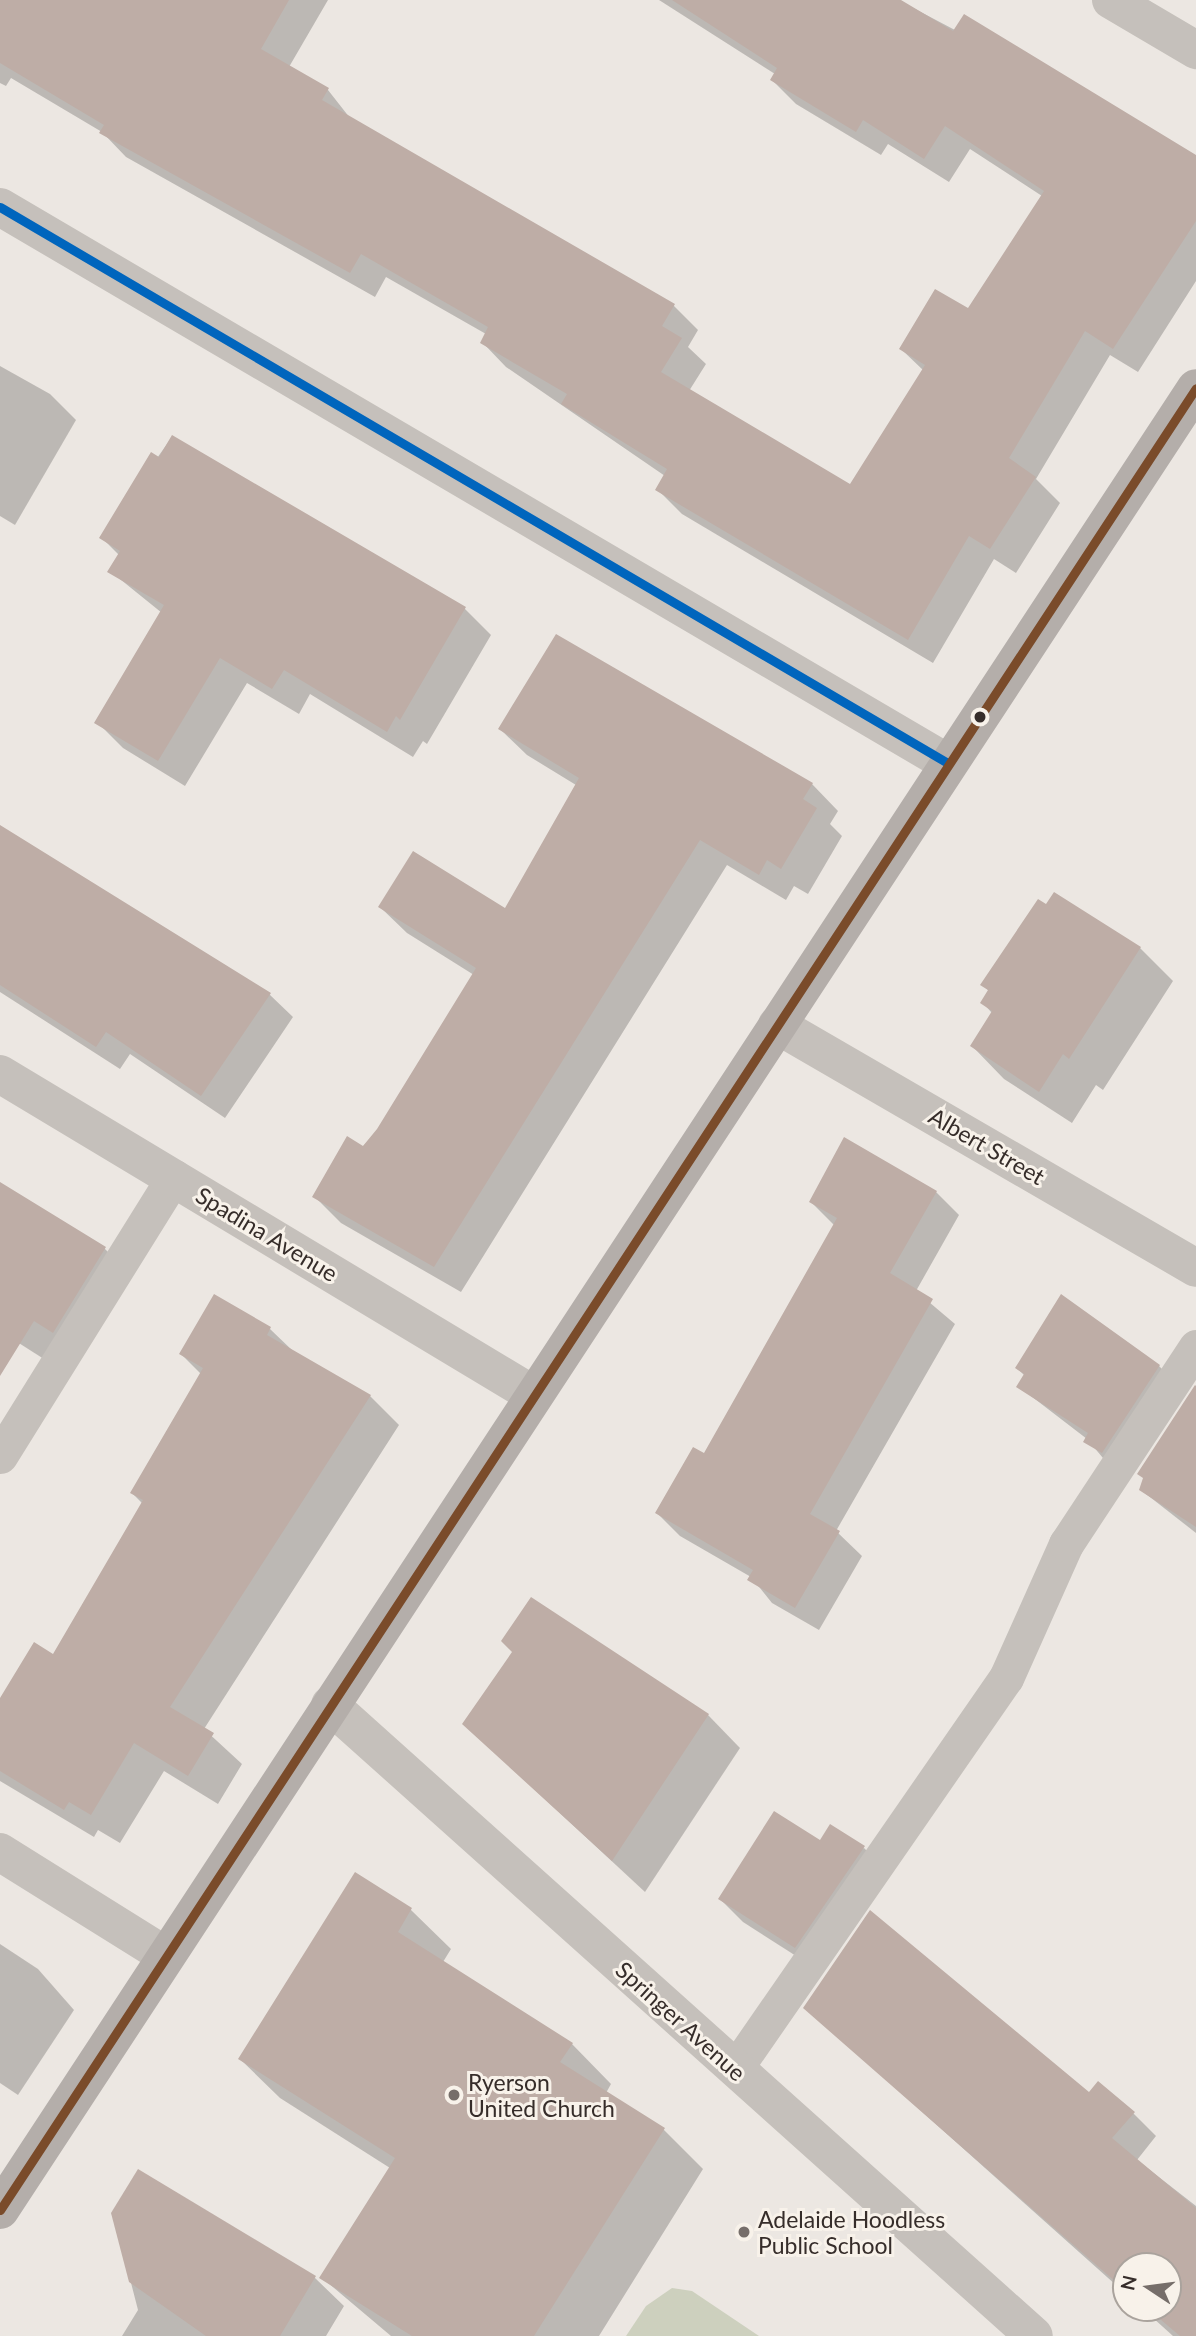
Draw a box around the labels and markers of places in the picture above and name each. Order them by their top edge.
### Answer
unlabelled marker [973,710,987,724]
place label: Ryerson United Church [468,2068,615,2122]
marker: Ryerson United Church [446,2087,462,2103]
place label: Adelaide Hoodless Public School [758,2205,945,2259]
marker: Adelaide Hoodless Public School [736,2224,752,2240]

